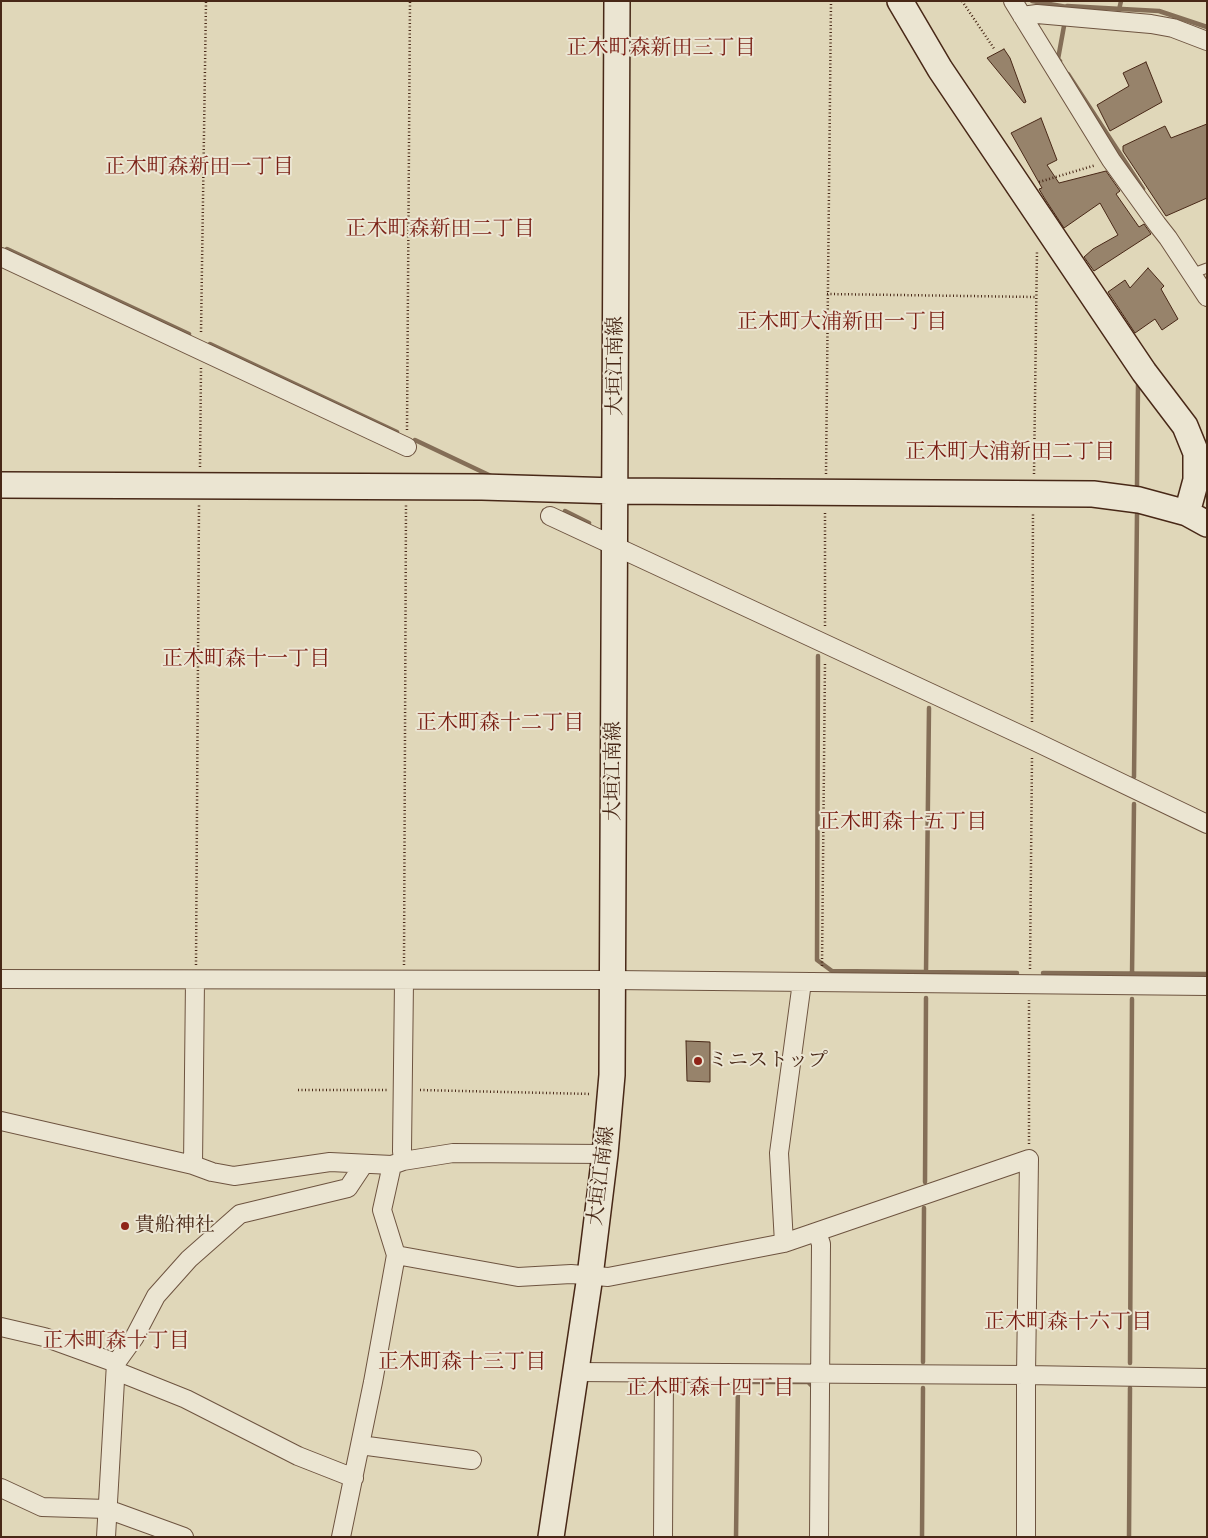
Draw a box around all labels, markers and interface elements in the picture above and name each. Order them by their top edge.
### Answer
district label: 正木町森新田三丁目 [567,36,755,62]
district label: 正木町森新田一丁目 [105,155,293,181]
district label: 正木町森新田二丁目 [346,217,534,243]
district label: 正木町大浦新田一丁目 [737,310,947,336]
street label: 大垣江南線 [604,316,628,416]
district label: 正木町大浦新田二丁目 [905,440,1115,466]
district label: 正木町森十一丁目 [162,647,330,673]
district label: 正木町森十二丁目 [416,711,584,737]
street label: 大垣江南線 [602,721,626,821]
district label: 正木町森十五丁目 [819,810,987,836]
place label: ミニストップ [708,1049,828,1073]
marker: ミニストップ [692,1055,704,1067]
street label: 大垣江南線 [584,1125,620,1227]
place label: 貴船神社 [135,1214,215,1238]
marker: 貴船神社 [119,1220,131,1232]
district label: 正木町森十六丁目 [984,1310,1152,1336]
district label: 正木町森十丁目 [43,1329,189,1355]
district label: 正木町森十三丁目 [378,1350,546,1376]
district label: 正木町森十四丁目 [626,1376,794,1402]

